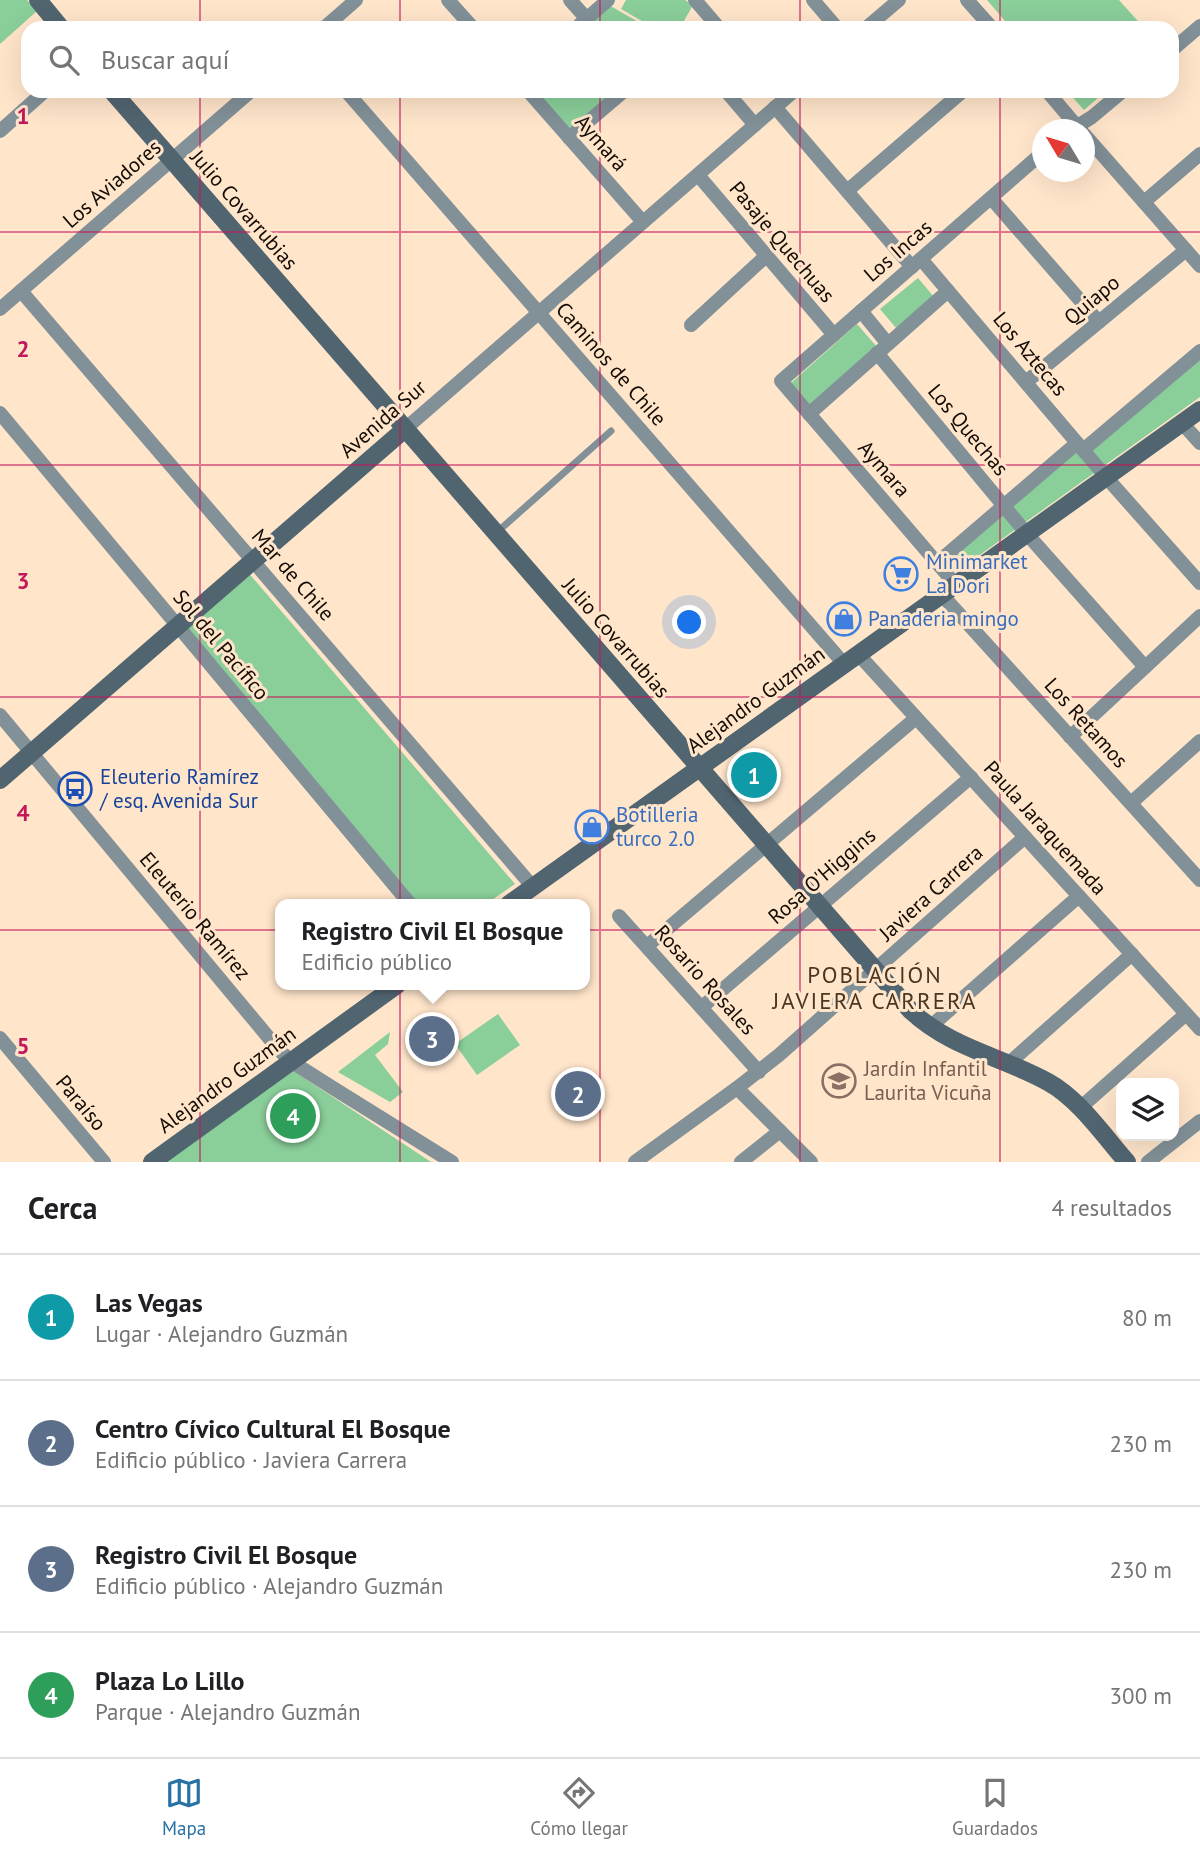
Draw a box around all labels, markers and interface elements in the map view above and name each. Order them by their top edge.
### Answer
search box [21,21,1179,98]
icon: search [45,41,83,79]
text: Buscar aquí [101,43,229,76]
text: 1 [16,101,30,130]
street label: Aymará [569,109,633,177]
north arrow [1032,119,1095,182]
street label: Los Aviadores [57,134,166,234]
street label: Julio Covarrubias [184,143,304,275]
street label: Pasaje Quechuas [724,175,841,308]
street label: Los Incas [858,214,937,288]
street label: Quiapo [1058,269,1125,331]
street label: Caminos de Chile [550,296,673,431]
street label: Los Aztecas [987,306,1073,401]
text: 2 [16,334,30,363]
street label: Avenida Sur [334,374,432,464]
street label: Los Quechas [922,378,1015,481]
street label: Aymara [852,435,916,503]
street label: Mar de Chile [246,523,341,626]
place label: Minimarket La Dori [926,548,1028,599]
supermarket icon: Minimarket La Dori [882,555,920,593]
text: 3 [16,566,30,595]
street label: Julio Covarrubias [556,571,676,703]
street label: Sol del Pacífico [167,584,275,705]
shop icon: Panaderia mingo [825,600,863,638]
your location [672,605,706,639]
place label: Panaderia mingo [868,605,1019,632]
street label: Alejandro Guzmán [681,640,830,759]
street label: Los Retamos [1039,672,1134,773]
pin: 1 [731,749,777,801]
street label: Paula Jaraquemada [978,755,1113,900]
place label: Eleuterio Ramírez / esq. Avenida Sur [99,763,259,814]
bus stop icon: Eleuterio Ramírez / esq. Avenida Sur [56,770,94,808]
text: 4 [16,798,30,827]
place label: Botilleria turco 2.0 [616,801,698,852]
shop icon: Botilleria turco 2.0 [573,808,611,846]
street label: Rosa O'Higgins [762,821,881,930]
street label: Javiera Carrera [872,839,988,947]
street label: Eleuterio Ramírez [134,846,257,985]
popup [275,899,590,990]
text: Registro Civil El Bosque [301,914,564,947]
street label: Rosario Rosales [649,919,762,1040]
text: Edificio público [301,947,452,976]
district label: POBLACIÓN JAVIERA CARRERA [771,960,978,1015]
pin: 3 [409,1013,455,1065]
street label: Alejandro Guzmán [152,1020,301,1139]
text: 5 [16,1031,30,1060]
place label: Jardín Infantil Laurita Vicuña [863,1055,992,1106]
school or university icon: Jardín Infantil Laurita Vicuña [820,1062,858,1100]
pin: 2 [555,1068,601,1120]
street label: Paraíso [50,1069,113,1136]
map controls [1116,1078,1179,1141]
button: layers [1116,1078,1179,1141]
pin: 4 [270,1090,316,1142]
text: Cerca [28,1188,97,1227]
text: 4 resultados [1051,1193,1172,1222]
text: Las Vegas [95,1286,203,1319]
text: 1 [44,1303,58,1332]
text: 80 m [1122,1303,1172,1332]
text: Lugar · Alejandro Guzmán [95,1319,348,1348]
text: Centro Cívico Cultural El Bosque [95,1412,451,1445]
text: 2 [44,1429,58,1458]
text: 230 m [1110,1429,1172,1458]
text: Edificio público · Javiera Carrera [95,1445,407,1474]
text: Registro Civil El Bosque [95,1538,357,1571]
text: 3 [44,1555,58,1584]
text: 230 m [1110,1555,1172,1584]
text: Edificio público · Alejandro Guzmán [95,1571,443,1600]
text: Plaza Lo Lillo [95,1664,244,1697]
text: 4 [44,1681,58,1710]
text: 300 m [1110,1681,1172,1710]
text: Parque · Alejandro Guzmán [95,1697,360,1726]
tab: Mapa [162,1774,206,1840]
tab: Cómo llegar [530,1774,628,1840]
tab: Guardados [952,1774,1038,1840]

